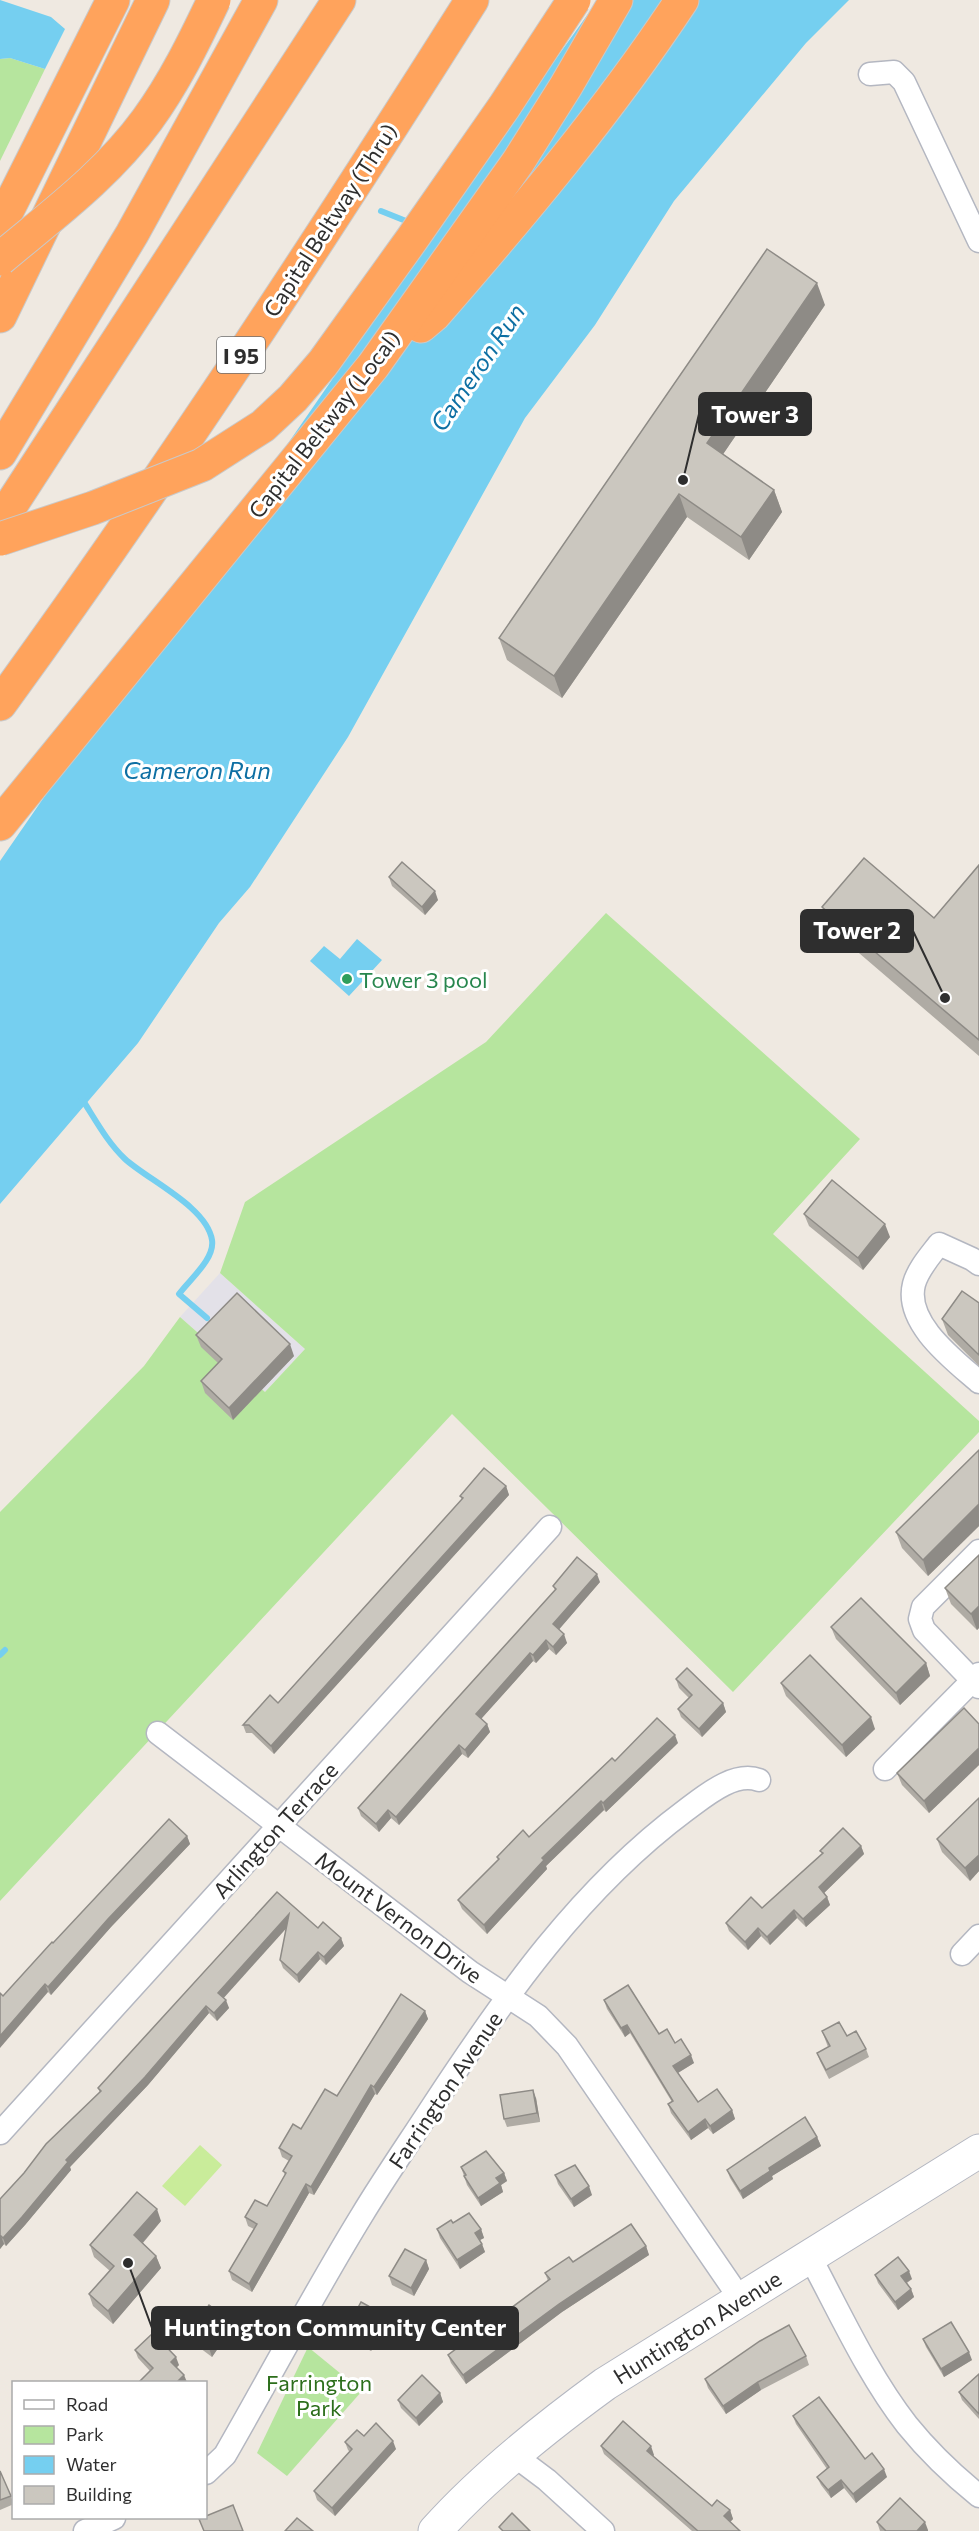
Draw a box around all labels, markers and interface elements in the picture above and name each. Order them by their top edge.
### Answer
street label: Capital Beltway (Thru) [257,118,403,322]
water label: Cameron Run [424,298,530,436]
street label: Capital Beltway (Local) [242,325,406,523]
road number: I 95 [217,337,265,373]
callout: Tower 3 [699,393,811,435]
text: Tower 3 [711,399,799,428]
water label: Cameron Run [123,755,271,784]
callout: Tower 2 [801,910,913,952]
text: Tower 2 [813,915,901,944]
place label: Tower 3 pool [359,966,488,993]
marker: Tower 3 pool [340,972,354,986]
street label: Arlington Terrace [207,1756,343,1904]
street label: Mount Vernon Drive [310,1845,488,1989]
street label: Farrington Avenue [382,2006,508,2174]
street label: Huntington Avenue [608,2264,786,2390]
callout: Huntington Community Center [152,2307,518,2349]
text: Huntington Community Center [164,2312,506,2341]
park label: Farrington Park [266,2369,372,2421]
legend [12,2381,207,2519]
text: Road [66,2393,108,2415]
text: Park [66,2423,104,2445]
text: Water [66,2453,117,2475]
text: Building [66,2483,132,2505]

